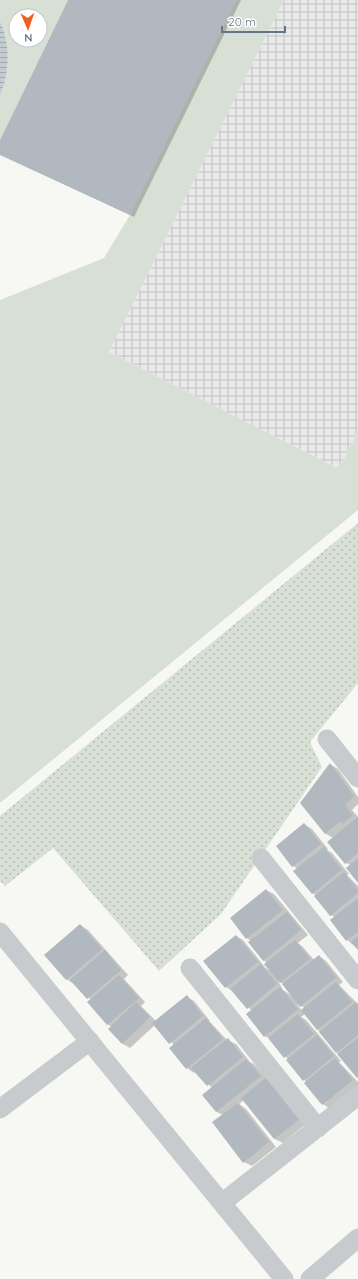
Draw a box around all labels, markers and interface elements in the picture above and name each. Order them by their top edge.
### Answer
north arrow [8,8,48,48]
scale bar [222,8,285,34]
text: 20 m [228,14,256,29]
text: N [24,31,33,45]

